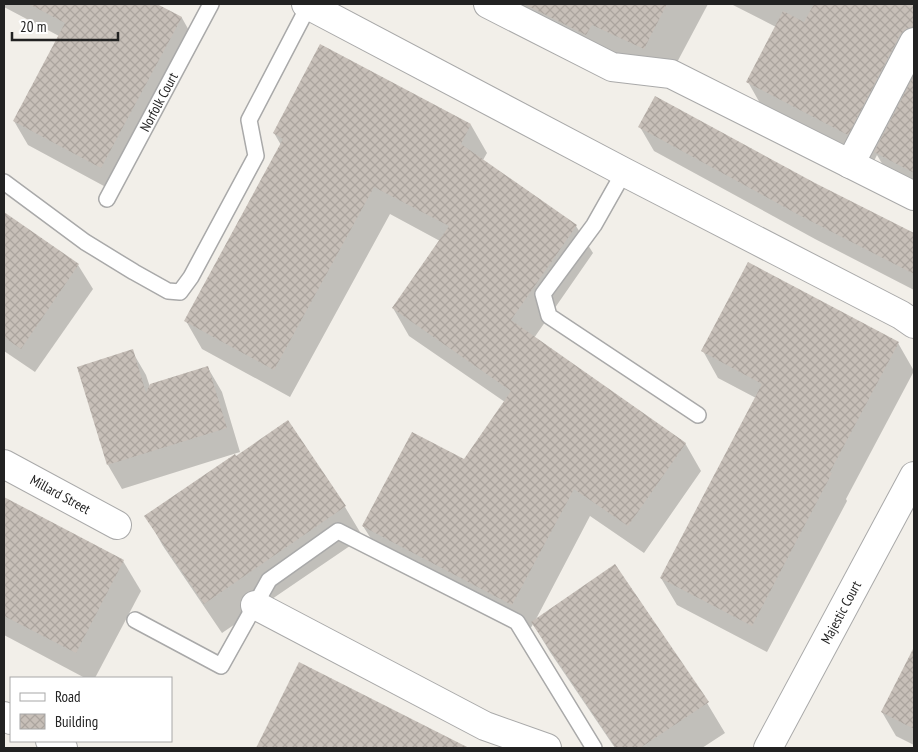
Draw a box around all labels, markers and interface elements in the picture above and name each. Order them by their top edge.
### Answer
scale bar [12,10,119,42]
text: 20 m [20,17,46,36]
street label: Norfolk Court [136,69,182,135]
street label: Millard Street [27,471,94,518]
street label: Majestic Court [817,578,865,647]
legend [10,677,172,742]
text: Road [55,687,81,706]
text: Building [55,712,98,731]

